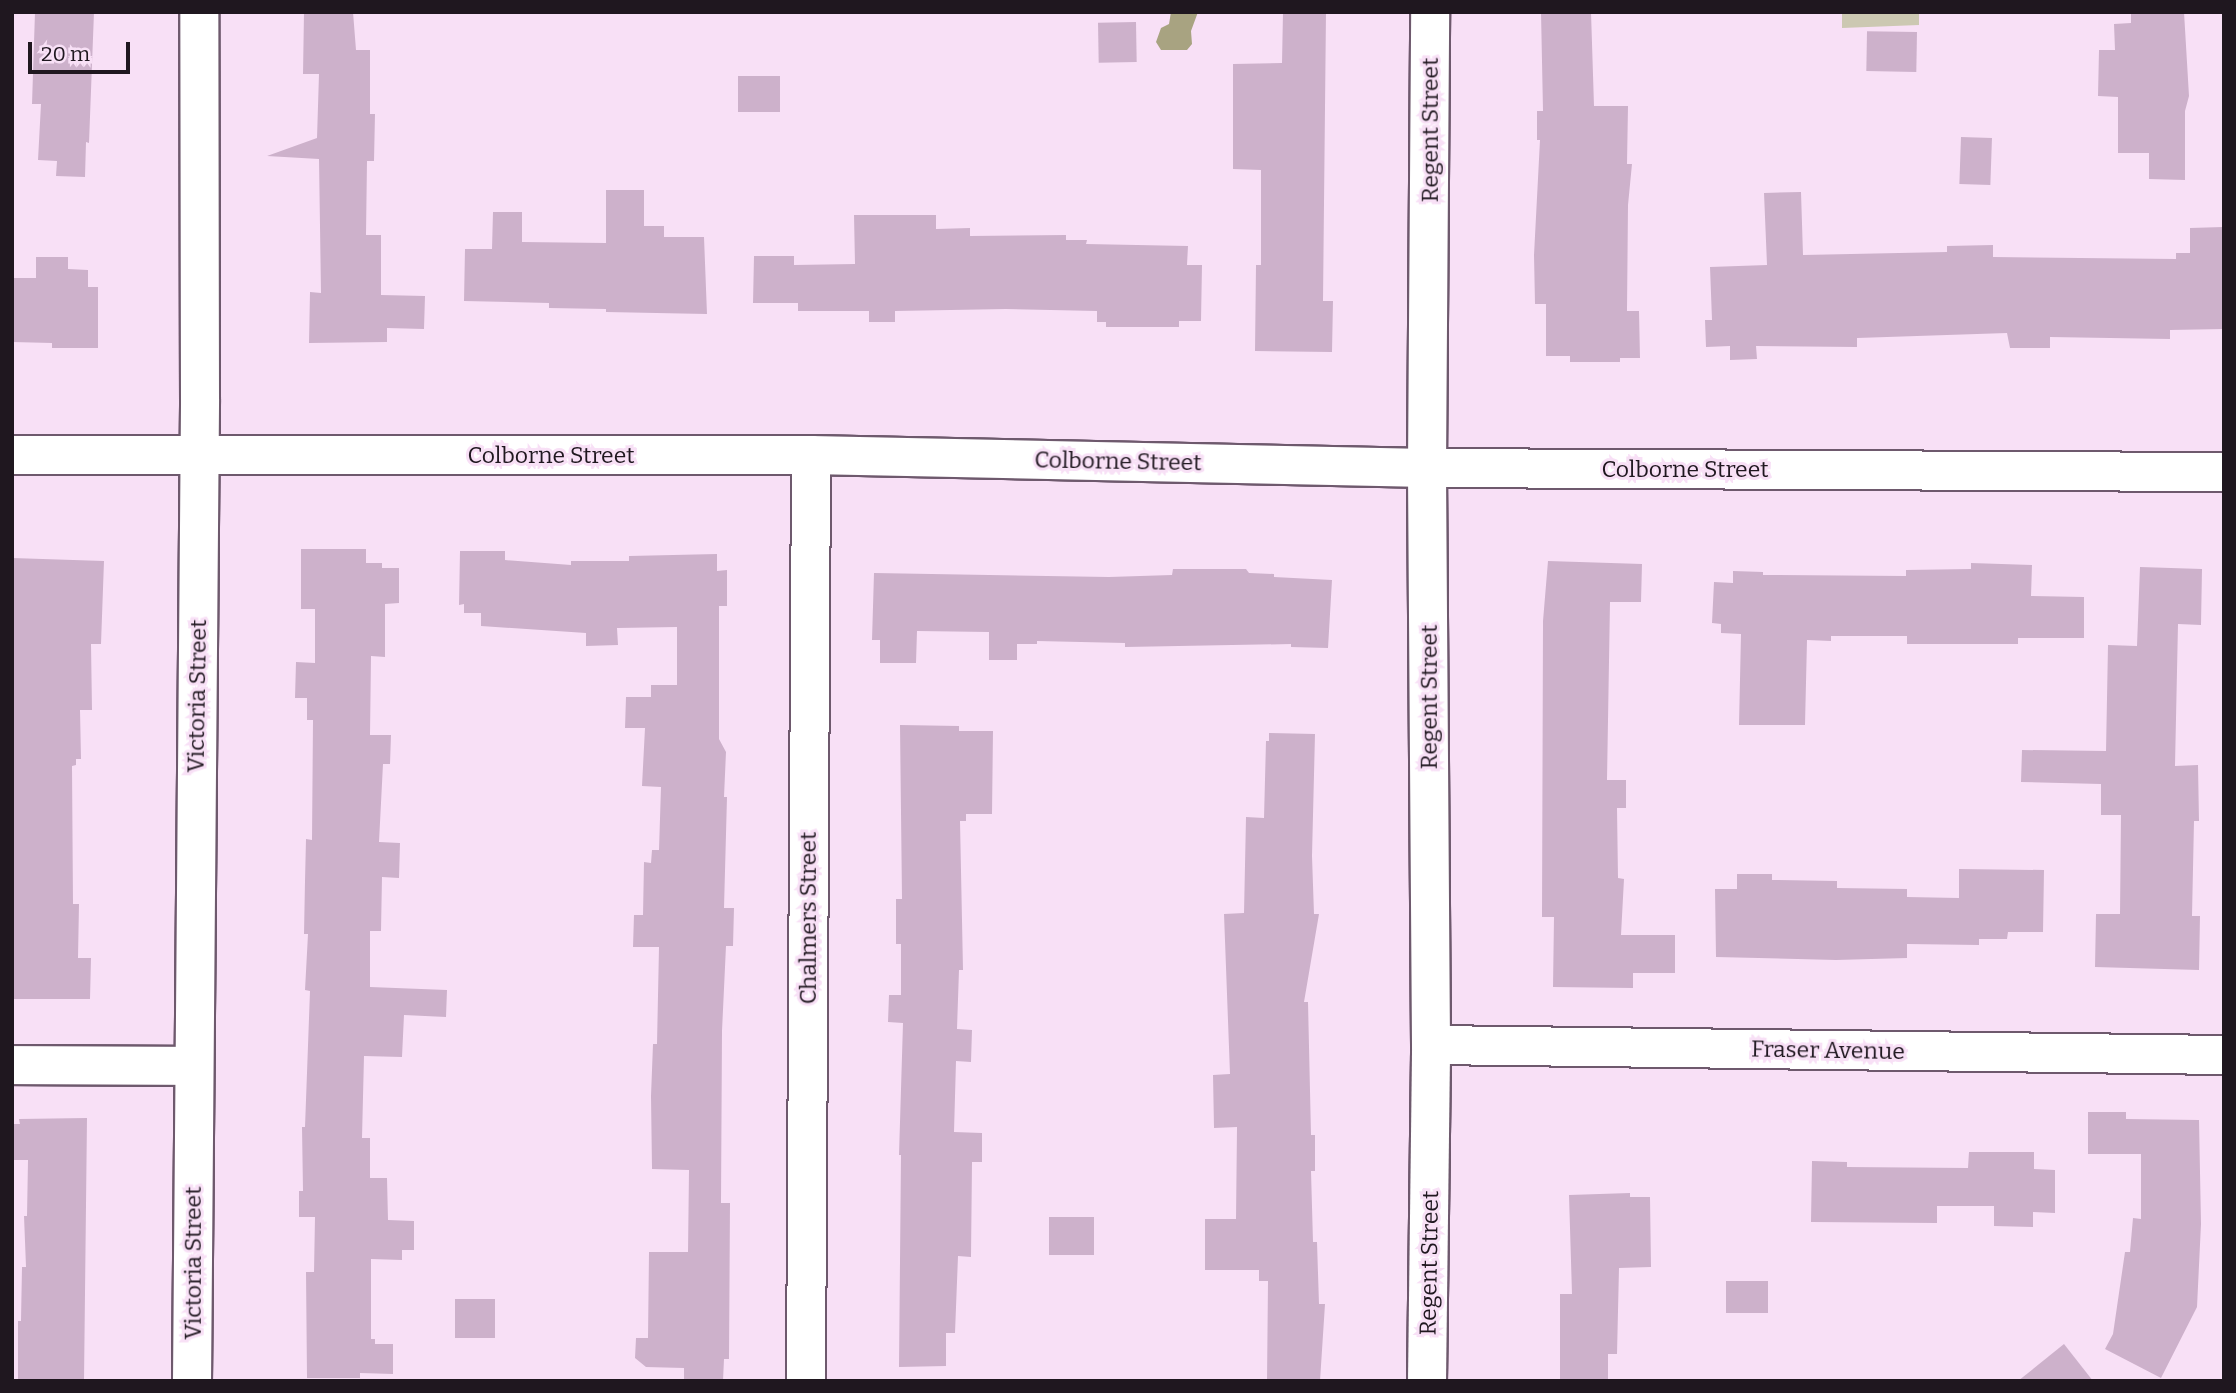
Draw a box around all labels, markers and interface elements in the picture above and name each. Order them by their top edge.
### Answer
scale bar [32,28,133,72]
text: 20 m [41,41,90,67]
street label: Regent Street [1416,58,1444,202]
street label: Colborne Street [467,441,635,469]
street label: Colborne Street [1034,446,1202,476]
street label: Colborne Street [1601,455,1769,483]
street label: Victoria Street [182,619,212,773]
street label: Regent Street [1415,625,1443,769]
street label: Chalmers Street [794,832,822,1004]
street label: Fraser Avenue [1751,1035,1905,1065]
street label: Victoria Street [179,1186,207,1340]
street label: Regent Street [1414,1190,1444,1336]

